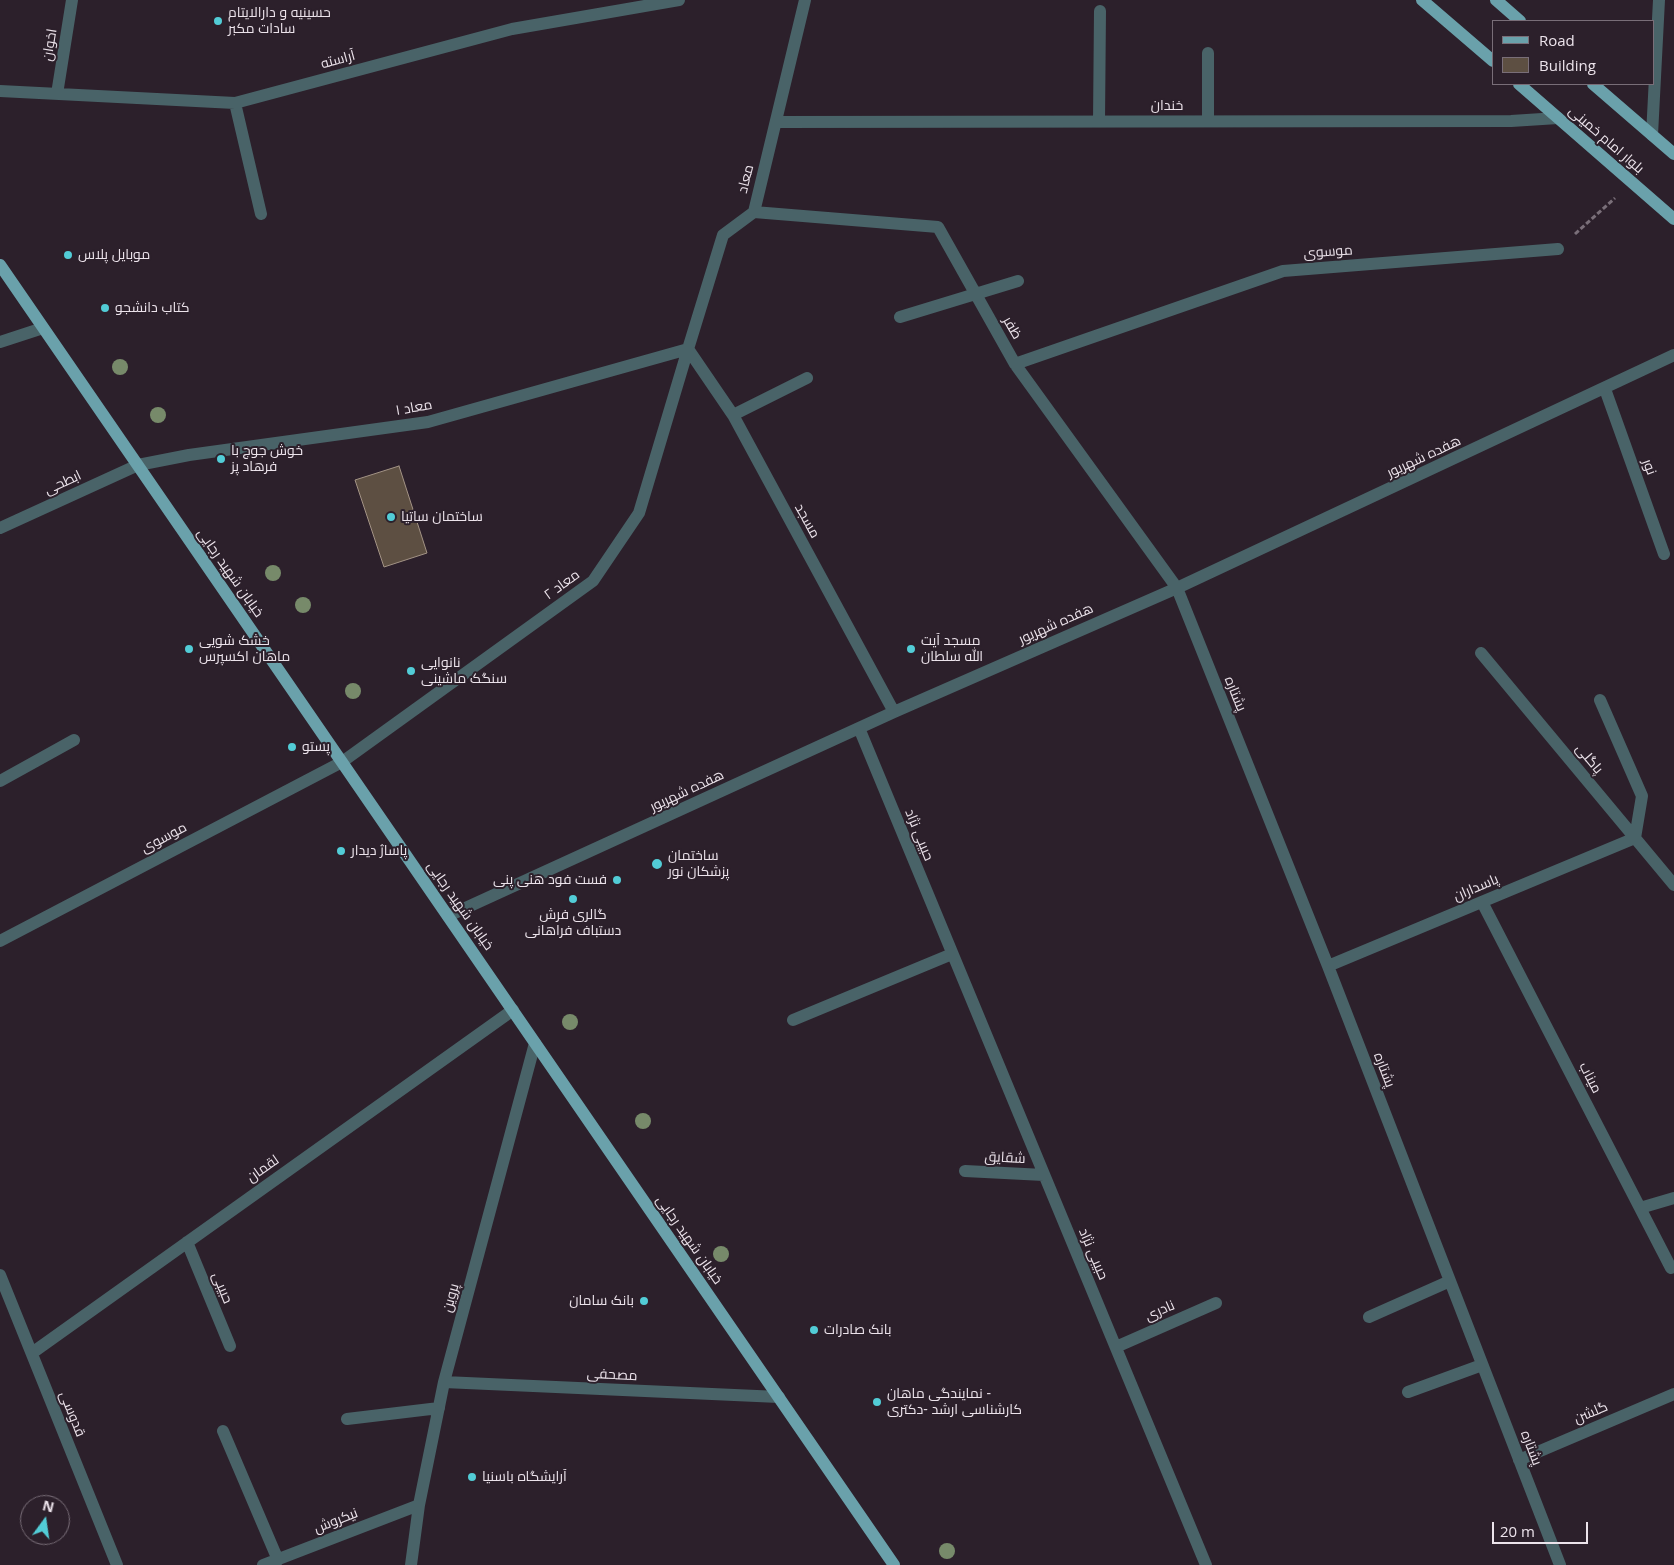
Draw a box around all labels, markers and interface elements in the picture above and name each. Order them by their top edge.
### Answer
place label: حسینیه و دارالایتام سادات مکبر [228,5,331,38]
marker: حسینیه و دارالایتام سادات مکبر [212,15,224,27]
legend [1492,20,1654,85]
street label: اخوان [39,28,61,62]
text: Road [1539,30,1575,50]
street label: آراسته [319,47,357,73]
text: Building [1539,55,1596,75]
street label: خندان [1151,98,1183,114]
street label: بلوار امام خمینی [1565,103,1647,177]
street label: معاد [734,163,758,195]
street label: موسوی [1303,242,1353,262]
place label: موبایل پلاس [78,247,150,263]
marker: موبایل پلاس [62,249,74,261]
place label: کتاب دانشجو [115,300,190,316]
marker: کتاب دانشجو [99,302,111,314]
street label: ظفر [999,314,1025,342]
street label: معاد ۱ [394,397,434,419]
street label: هفده شهریور [1384,432,1464,482]
place label: خوش جوج با فرهاد پز [231,443,303,476]
marker: خوش جوج با فرهاد پز [215,453,227,465]
street label: نور [1638,457,1660,477]
street label: ابطحی [42,467,84,499]
street label: مسجد [791,501,823,541]
place label: ساختمان ساتیا [401,509,483,525]
marker: ساختمان ساتیا [385,511,397,523]
street label: خیابان شهید رجایی [193,525,267,621]
street label: معاد ۲ [541,567,583,603]
street label: هفده شهریور [1016,600,1096,648]
place label: خشک شویی ماهان اکسپرس [199,633,290,666]
place label: مسجد آیت الله سلطان [921,633,983,666]
marker: خشک شویی ماهان اکسپرس [183,643,195,655]
marker: مسجد آیت الله سلطان [905,643,917,655]
place label: نانوایی سنگک ماشینی [421,655,507,688]
marker: نانوایی سنگک ماشینی [405,665,417,677]
street label: پشتاره [1220,674,1250,714]
place label: پستو [302,739,330,755]
marker: پستو [286,741,298,753]
street label: پاگلی [1572,741,1606,777]
street label: هفده شهریور [647,766,727,816]
street label: حبیبی نژاد [901,807,937,863]
street label: موسوی [138,819,190,857]
place label: پاساژ دیدار [351,843,407,859]
marker: پاساژ دیدار [335,845,347,857]
place label: ساختمان پزشکان نور [668,848,729,880]
marker: ساختمان پزشکان نور [650,857,664,871]
street label: خیابان شهید رجایی [423,858,497,954]
street label: پاسداران [1451,871,1501,905]
place label: فست فود هنی پنی [493,872,607,888]
marker: فست فود هنی پنی [611,874,623,886]
marker: گالری فرش دستباف فراهانی [567,893,579,905]
place label: گالری فرش دستباف فراهانی [525,907,621,940]
street label: پشتاره [1370,1050,1398,1090]
street label: میناب [1575,1060,1605,1096]
street label: شقایق [984,1149,1026,1167]
street label: لقمان [244,1152,282,1186]
street label: خیابان شهید رجایی [652,1192,726,1288]
street label: حبیبی نژاد [1075,1226,1111,1282]
street label: حبیبی [208,1270,236,1306]
street label: پروین [439,1282,463,1314]
place label: بانک سامان [569,1293,634,1309]
marker: بانک سامان [638,1295,650,1307]
street label: نادری [1142,1297,1178,1325]
place label: بانک صادرات [824,1322,892,1338]
marker: بانک صادرات [808,1324,820,1336]
street label: مصحفی [586,1365,638,1385]
place label: نمایندگی ماهان - کارشناسی ارشد -دکتری [887,1386,1022,1418]
street label: قدوسی [55,1389,89,1439]
marker: نمایندگی ماهان - کارشناسی ارشد -دکتری [871,1396,883,1408]
street label: گلشن [1571,1398,1611,1428]
street label: پشتاره [1517,1428,1545,1468]
place label: آرایشگاه باسنیا [482,1469,567,1485]
marker: آرایشگاه باسنیا [466,1471,478,1483]
north arrow [20,1495,70,1545]
text: N [41,1495,56,1517]
street label: نیکروش [312,1505,360,1537]
scale bar [1494,1512,1590,1544]
text: 20 m [1500,1521,1535,1541]

